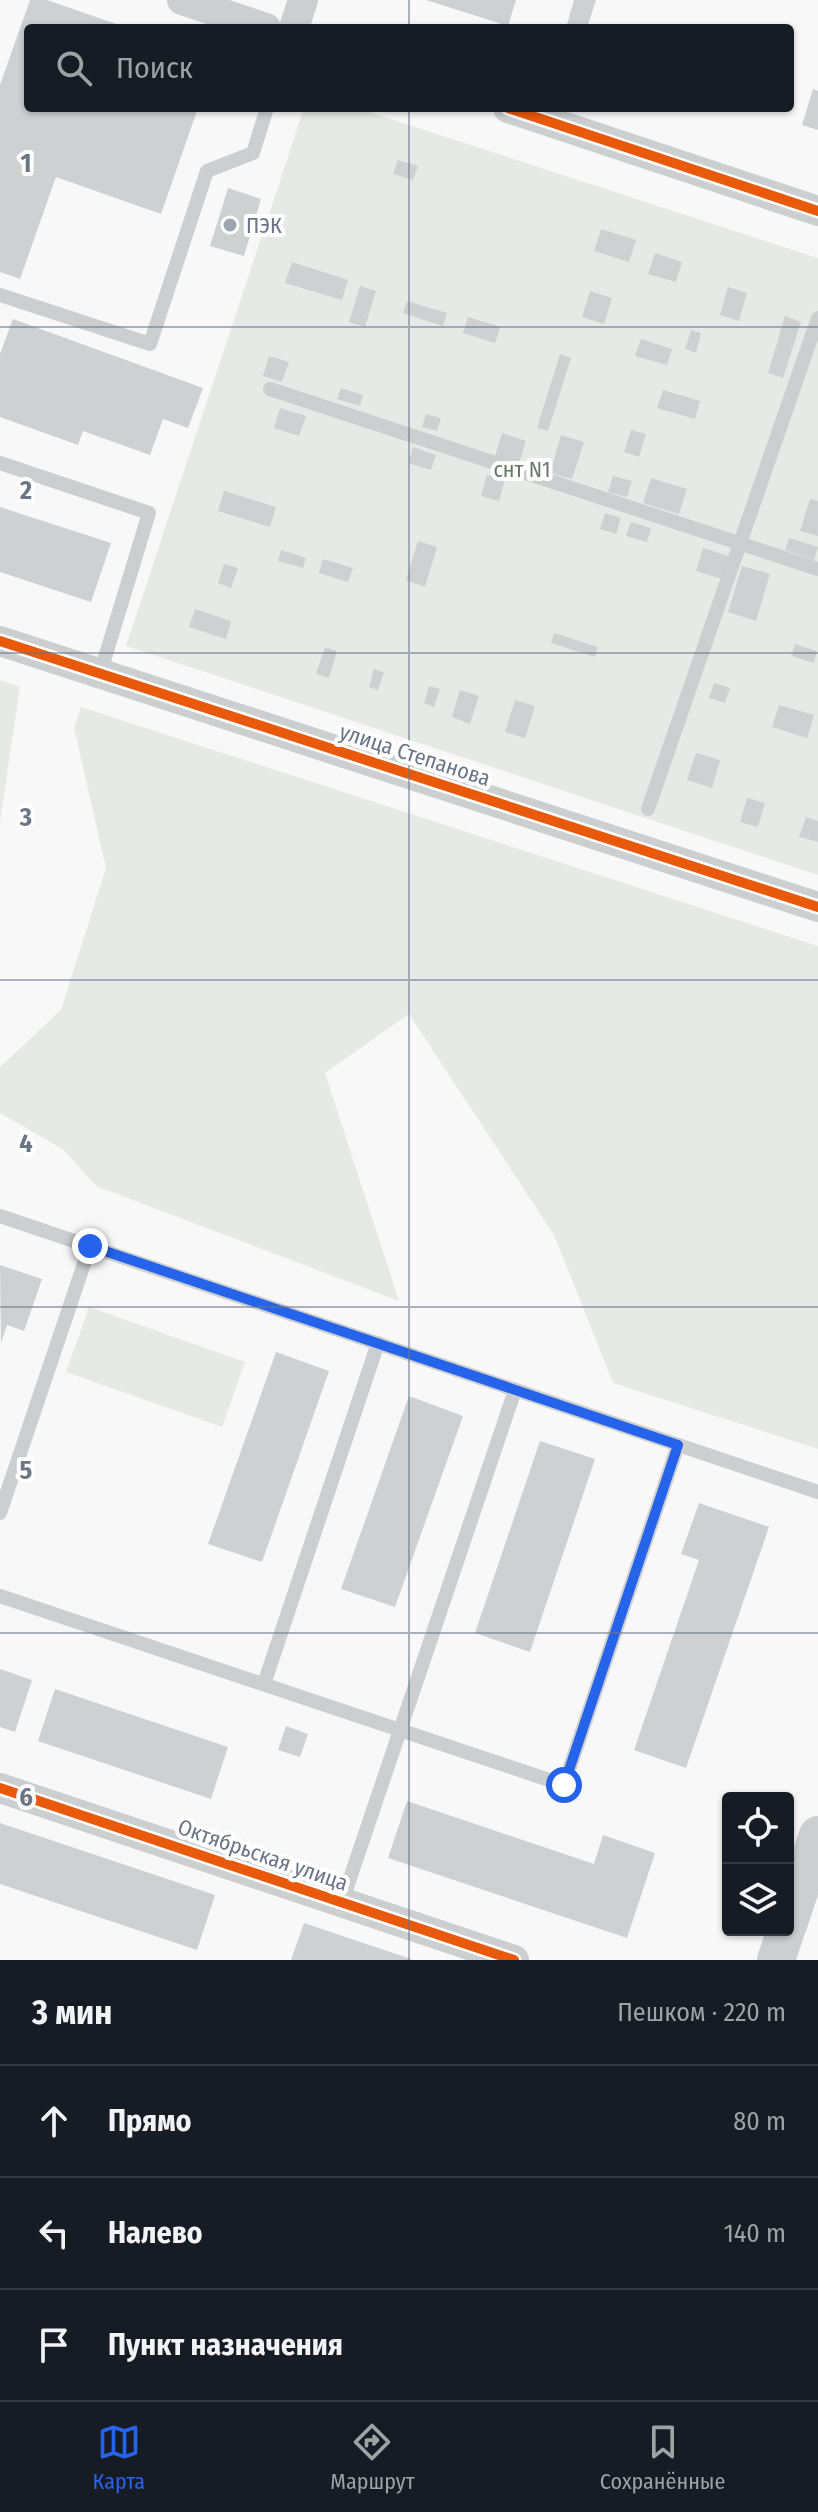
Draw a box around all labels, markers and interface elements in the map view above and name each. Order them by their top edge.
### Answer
search box [24,24,794,112]
icon: search [52,46,96,90]
text: Поиск [116,50,193,86]
text: 1 [21,148,32,179]
place label: ПЭК [246,212,282,239]
marker: ПЭК [221,216,239,234]
park label: снт N1 [493,456,551,483]
text: 2 [19,475,32,506]
street label: улица Степанова [336,718,494,792]
text: 3 [19,802,32,833]
text: 4 [19,1128,33,1159]
route end [72,1228,108,1264]
text: 5 [20,1455,33,1486]
route start [546,1767,582,1803]
text: 6 [19,1782,33,1813]
map controls [722,1792,794,1936]
button: locate [722,1792,794,1864]
street label: Октябрьская улица [174,1813,352,1897]
button: layers [722,1864,794,1936]
text: 3 мин [32,1992,112,2033]
text: Пешком · 220 m [617,1997,786,2028]
icon: ahead [32,2099,76,2143]
text: Прямо [108,2103,192,2139]
text: 80 m [733,2106,786,2137]
icon: left [32,2211,76,2255]
text: Налево [108,2215,203,2251]
text: 140 m [724,2218,786,2249]
icon: arrive [32,2323,76,2367]
text: Пункт назначения [108,2327,343,2363]
tab: Карта [93,2420,145,2495]
tab: Маршрут [330,2420,415,2495]
tab: Сохранённые [600,2420,725,2495]

